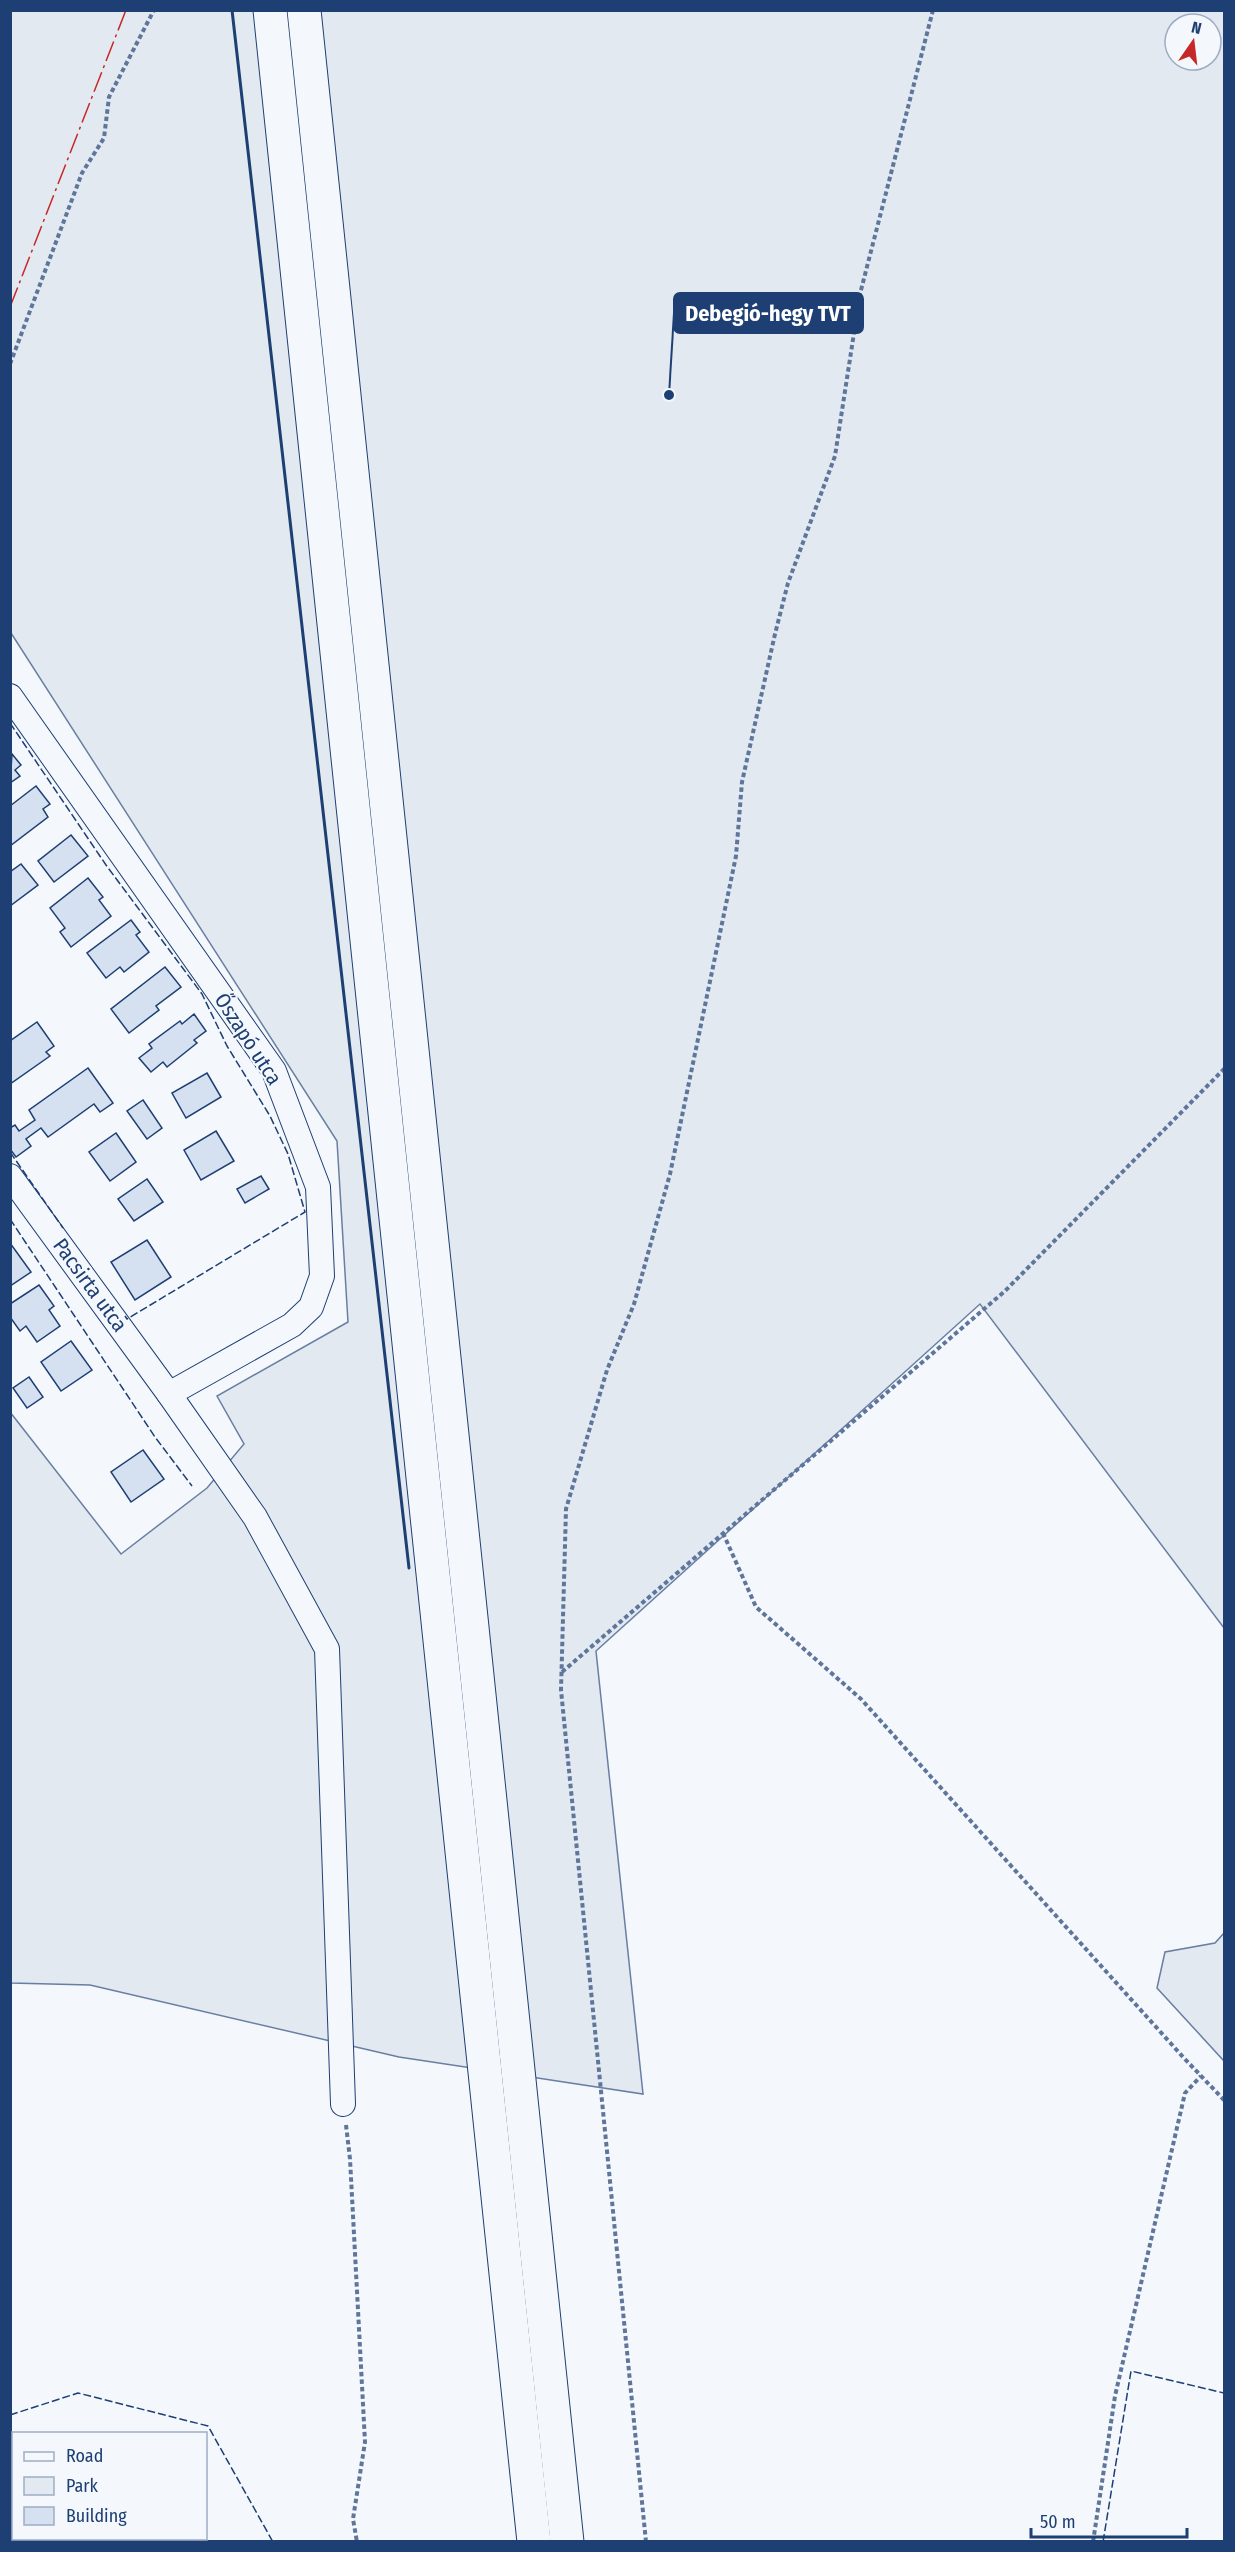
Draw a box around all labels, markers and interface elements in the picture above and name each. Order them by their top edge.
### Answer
north arrow [1163,12,1223,72]
text: N [1190,18,1203,38]
callout: Debegió-hegy TVT [674,293,863,333]
text: Debegió-hegy TVT [685,300,851,327]
street label: Őszapó utca [209,988,287,1090]
street label: Pacsirta utca [47,1233,133,1337]
legend [12,2432,207,2540]
text: Road [66,2445,103,2467]
text: Park [66,2475,99,2497]
scale bar [1031,2501,1187,2539]
text: Building [66,2505,127,2527]
text: 50 m [1040,2511,1076,2533]

